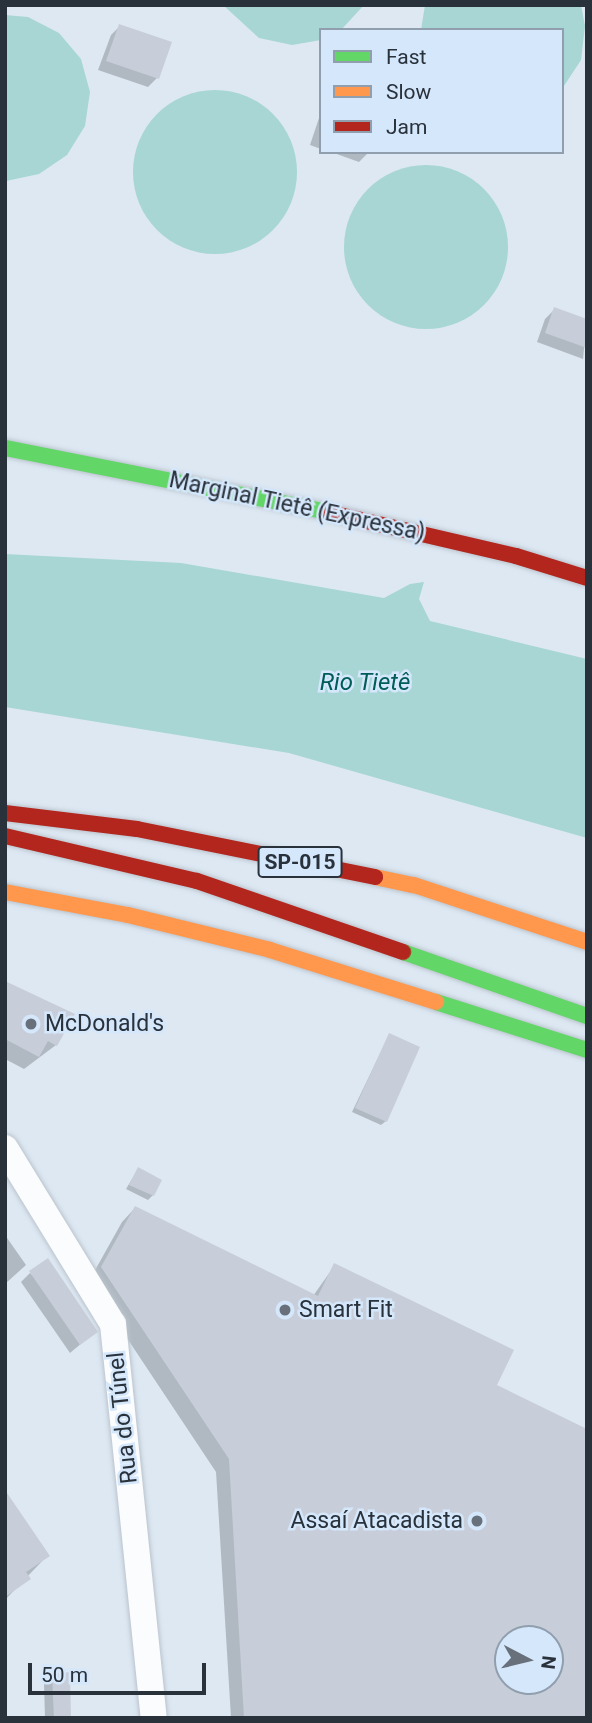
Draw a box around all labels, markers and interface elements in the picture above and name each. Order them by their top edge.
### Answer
legend [319,28,564,154]
text: Fast [386,45,426,69]
text: Slow [386,80,431,104]
text: Jam [386,115,427,139]
street label: Marginal Tietê (Expressa) [166,466,428,548]
water label: Rio Tietê [319,669,411,697]
road number: SP-015 [256,844,344,880]
place label: McDonald's [45,1010,164,1038]
marker: McDonald's [23,1016,39,1032]
place label: Smart Fit [299,1296,393,1324]
marker: Smart Fit [277,1302,293,1318]
street label: Rua do Túnel [102,1351,144,1485]
place label: Assaí Atacadista [290,1507,463,1535]
marker: Assaí Atacadista [469,1513,485,1529]
north arrow [494,1625,564,1695]
scale bar [32,1650,210,1694]
text: N [536,1654,561,1670]
text: 50 m [41,1663,88,1687]

